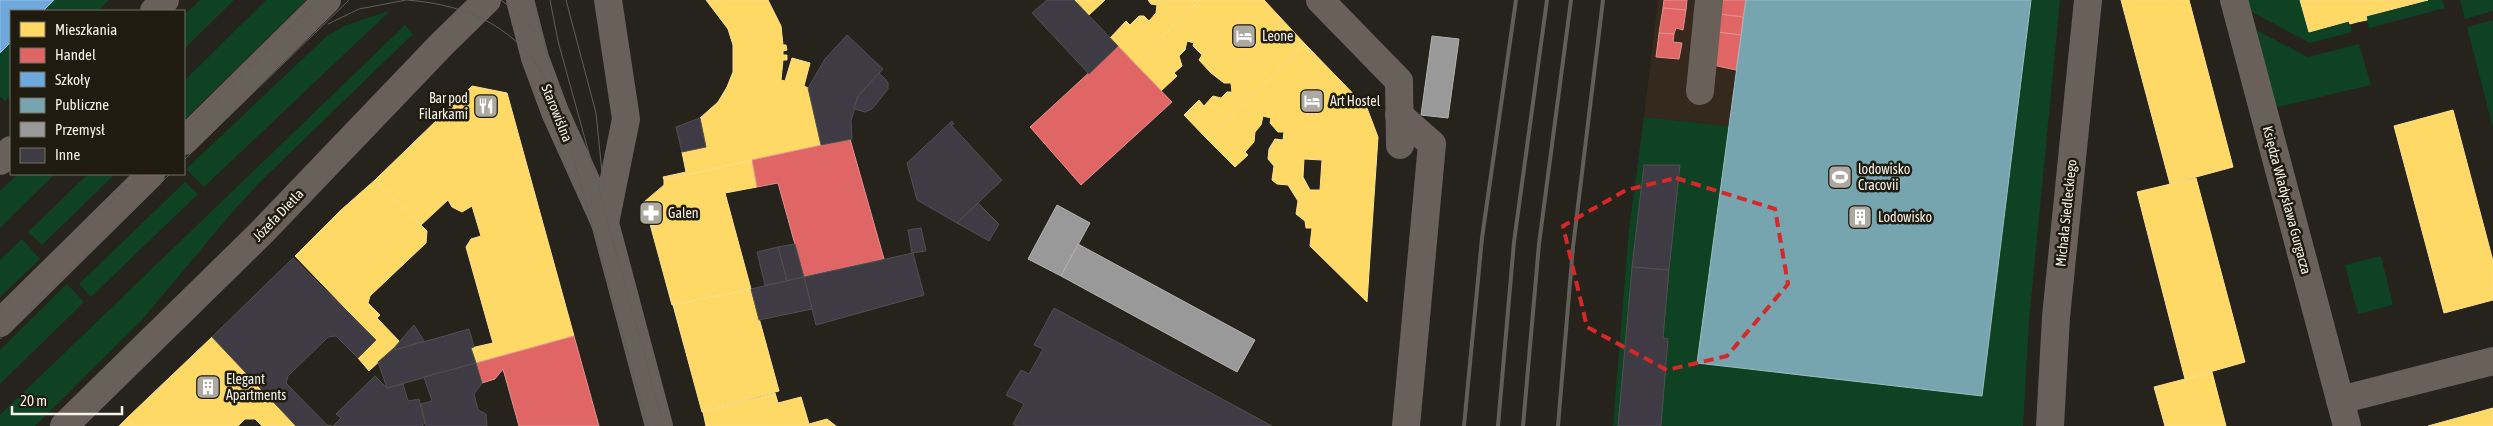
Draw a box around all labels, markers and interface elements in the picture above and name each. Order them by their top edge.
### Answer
legend [10,10,185,175]
text: Mieszkania [55,21,117,38]
hotel icon: Leone [1231,23,1257,49]
place label: Leone [1262,28,1293,44]
text: Handel [55,46,96,63]
text: Szkoły [55,71,90,88]
street label: Starowiślna [538,82,576,144]
hotel icon: Art Hostel [1299,88,1325,114]
place label: Bar pod Filarkami [419,90,468,122]
restaurant icon: Bar pod Filarkami [473,93,499,119]
place label: Art Hostel [1330,93,1381,109]
text: Publiczne [55,96,109,113]
text: Przemysł [55,121,105,138]
street label: Księdza Władysława Gurgacza [2259,124,2315,276]
text: Inne [55,146,80,163]
street label: Michała Siedleckiego [2052,158,2080,268]
place label: lodowisko Cracovii [1858,161,1910,193]
sports icon: lodowisko Cracovii [1827,164,1853,190]
street label: Józefa Dietla [249,186,307,244]
pharmacy icon: Galen [638,200,664,226]
building icon: Lodowisko [1847,204,1873,230]
place label: Galen [668,205,699,221]
place label: Lodowisko [1878,209,1932,225]
place label: Elegant Apartments [226,371,286,403]
building icon: Elegant Apartments [195,374,221,400]
scale bar [12,384,122,416]
text: 20 m [20,392,47,409]

